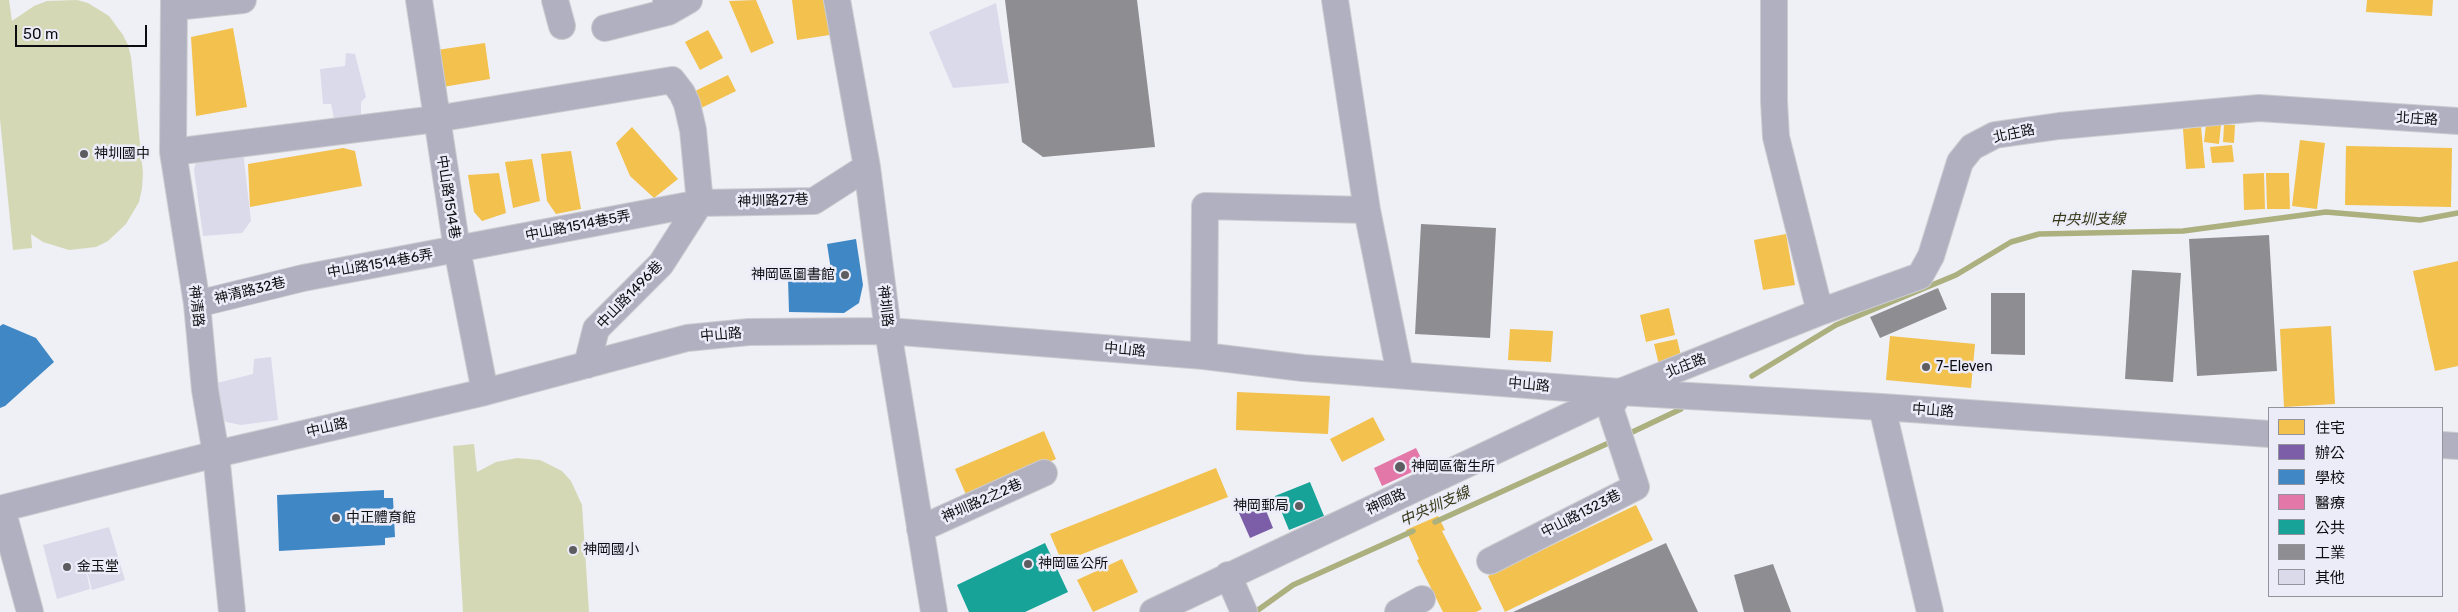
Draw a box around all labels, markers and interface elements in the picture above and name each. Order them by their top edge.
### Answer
scale bar [18,15,150,47]
text: 50 m [23,25,58,43]
street label: 北庄路 [2396,110,2438,128]
street label: 北庄路 [1992,121,2036,147]
place label: 神圳國中 [94,146,150,162]
marker: 神圳國中 [78,148,90,160]
street label: 中山路1514巷 [433,154,463,240]
street label: 神圳路27巷 [737,191,809,211]
street label: 中山路1514巷5弄 [524,208,632,244]
water label: 中央圳支線 [2050,210,2126,230]
street label: 中山路1514巷6弄 [326,246,434,282]
street label: 中山路1496巷 [594,258,666,332]
place label: 神岡區圖書館 [751,267,835,283]
marker: 神岡區圖書館 [839,269,851,281]
street label: 神清路32巷 [213,274,287,308]
street label: 神清路 [185,284,207,328]
street label: 神圳路 [874,284,896,328]
street label: 中山路 [699,325,743,345]
street label: 中山路 [1103,340,1147,360]
street label: 北庄路 [1663,350,1709,382]
place label: 7-Eleven [1936,359,1993,375]
marker: 7-Eleven [1920,361,1932,373]
street label: 中山路 [1507,375,1551,395]
street label: 中山路 [1911,401,1955,421]
legend [2268,407,2443,597]
street label: 中山路 [305,415,349,441]
text: 住宅 [2315,419,2345,437]
text: 辦公 [2315,444,2345,462]
place label: 神岡區衛生所 [1411,459,1495,475]
marker: 神岡區衛生所 [1393,460,1407,474]
text: 學校 [2315,469,2345,487]
street label: 神圳路2之2巷 [939,476,1025,526]
water label: 中央圳支線 [1397,484,1473,530]
street label: 神岡路 [1363,486,1409,518]
street label: 中山路1323巷 [1538,487,1624,541]
text: 醫療 [2315,494,2345,512]
place label: 神岡郵局 [1233,498,1289,514]
marker: 神岡郵局 [1293,500,1305,512]
place label: 中正體育館 [346,510,416,526]
marker: 中正體育館 [330,512,342,524]
text: 公共 [2315,519,2345,537]
place label: 神岡國小 [583,542,639,558]
marker: 神岡國小 [567,544,579,556]
text: 工業 [2315,544,2345,562]
place label: 神岡區公所 [1038,556,1108,572]
marker: 神岡區公所 [1022,558,1034,570]
place label: 金玉堂 [77,559,119,575]
marker: 金玉堂 [61,561,73,573]
text: 其他 [2315,569,2345,587]

